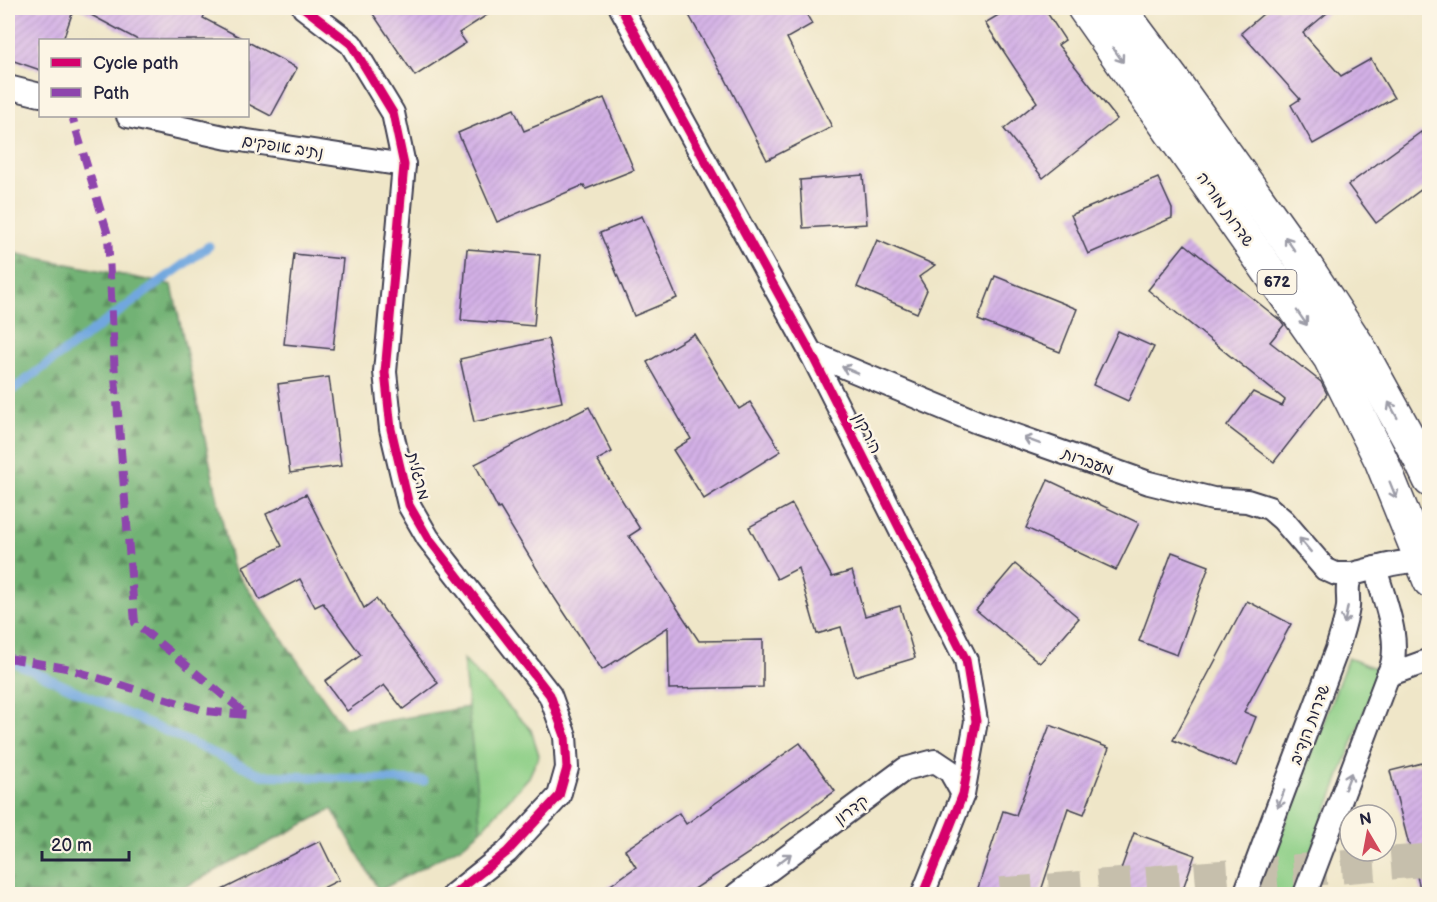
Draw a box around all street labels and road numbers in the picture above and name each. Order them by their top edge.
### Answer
street label: נתיב אופקים [241,132,325,163]
street label: שדרות מוריה [1192,169,1257,251]
road number: 672 [1258,270,1296,294]
street label: הירקון [848,410,885,457]
street label: מעברות [1058,444,1116,481]
street label: מרגלית [402,449,433,502]
street label: שדרות הנדיב [1286,682,1334,767]
street label: קדרון [831,791,872,829]

